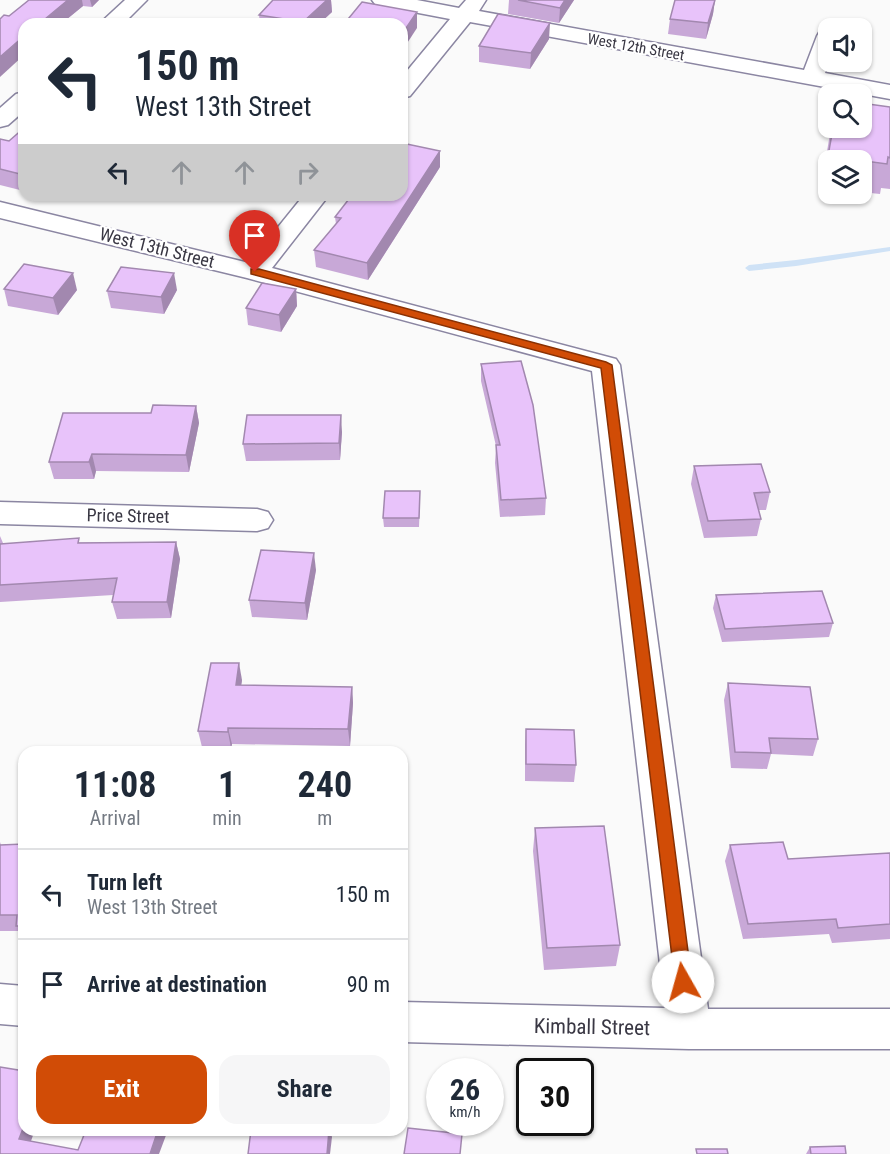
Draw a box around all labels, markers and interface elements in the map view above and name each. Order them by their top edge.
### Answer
map controls [818,18,872,204]
button: sound [818,18,872,72]
street label: West 12th Street [586,30,686,64]
text: 150 m [135,41,240,90]
icon: left [36,42,114,120]
button: search [818,84,872,138]
text: West 13th Street [135,91,311,123]
button: layers [818,150,872,204]
icon: left [102,156,135,189]
icon: ahead [165,156,198,189]
icon: ahead [228,156,261,189]
icon: right [291,156,324,189]
pin [229,210,280,272]
icon: arrive [238,219,271,252]
street label: West 13th Street [98,223,217,272]
street label: Price Street [87,504,170,527]
text: 11:08 [74,764,156,806]
text: 1 [218,764,236,806]
text: 240 [298,764,352,806]
text: Arrival [90,806,141,830]
text: min [212,806,242,830]
text: m [317,806,332,830]
text: Turn left [87,870,162,895]
icon: left [36,878,69,911]
text: 150 m [336,882,390,907]
text: West 13th Street [87,895,218,919]
position arrow [651,950,715,1014]
icon: arrive [36,968,69,1001]
text: Arrive at destination [87,972,267,997]
text: 90 m [347,972,390,997]
street label: Kimball Street [534,1014,650,1040]
button: Exit [36,1055,207,1124]
button: Share [219,1055,390,1124]
speed limit sign: 30 [516,1058,594,1136]
text: 26 [450,1072,480,1107]
text: km/h [450,1103,480,1121]

